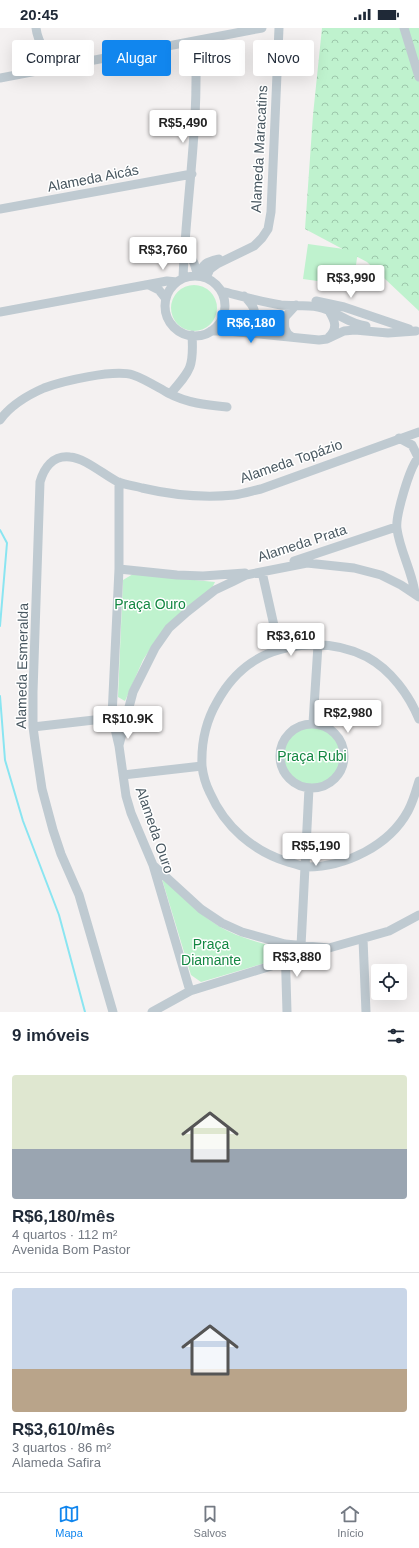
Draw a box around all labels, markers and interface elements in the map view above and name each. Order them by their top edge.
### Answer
text: 20:45 [20,6,58,23]
chip: Comprar [12,40,94,76]
chip: Alugar [102,40,171,76]
chip: Filtros [179,40,245,76]
chip: Novo [253,40,314,76]
street label: Alameda Maracatins [248,85,270,213]
pin: R$5,490 [146,110,220,144]
text: R$5,490 [158,115,208,130]
street label: Alameda Aicás [46,161,140,195]
pin: R$3,760 [126,237,200,271]
text: R$3,760 [138,242,188,257]
pin: R$3,990 [314,265,388,299]
text: R$3,990 [326,270,376,285]
pin: R$6,180 [214,310,288,344]
text: R$6,180 [226,315,276,330]
street label: Alameda Topázio [238,436,344,486]
street label: Alameda Prata [255,521,349,565]
park label: Praça Ouro [114,596,186,612]
street label: Alameda Esmeralda [13,603,31,729]
pin: R$3,610 [254,623,328,657]
text: R$3,610 [266,628,316,643]
pin: R$2,980 [311,700,385,734]
text: R$2,980 [323,705,373,720]
pin: R$10.9K [91,706,165,740]
text: R$10.9K [102,711,154,726]
park label: Praça Rubi [277,748,347,764]
street label: Alameda Ouro [133,785,177,875]
pin: R$5,190 [279,833,353,867]
text: R$5,190 [291,838,341,853]
park label: Praça Diamante [181,936,241,968]
pin: R$3,880 [260,944,334,978]
text: R$3,880 [272,949,322,964]
map controls [371,964,407,1000]
button: locate [371,964,407,1000]
icon: filters [385,1025,407,1047]
text: 9 imóveis [12,1026,90,1045]
icon: home [174,1101,246,1173]
text: R$6,180/mês [12,1207,115,1226]
text: 4 quartos · 112 m² [12,1227,117,1242]
text: Avenida Bom Pastor [12,1242,130,1257]
icon: home [174,1314,246,1386]
text: R$3,610/mês [12,1420,115,1439]
text: 3 quartos · 86 m² [12,1440,111,1455]
text: Alameda Safira [12,1455,101,1470]
tab: Mapa [55,1503,83,1539]
tab: Salvos [194,1503,227,1539]
tab: Início [337,1503,364,1539]

